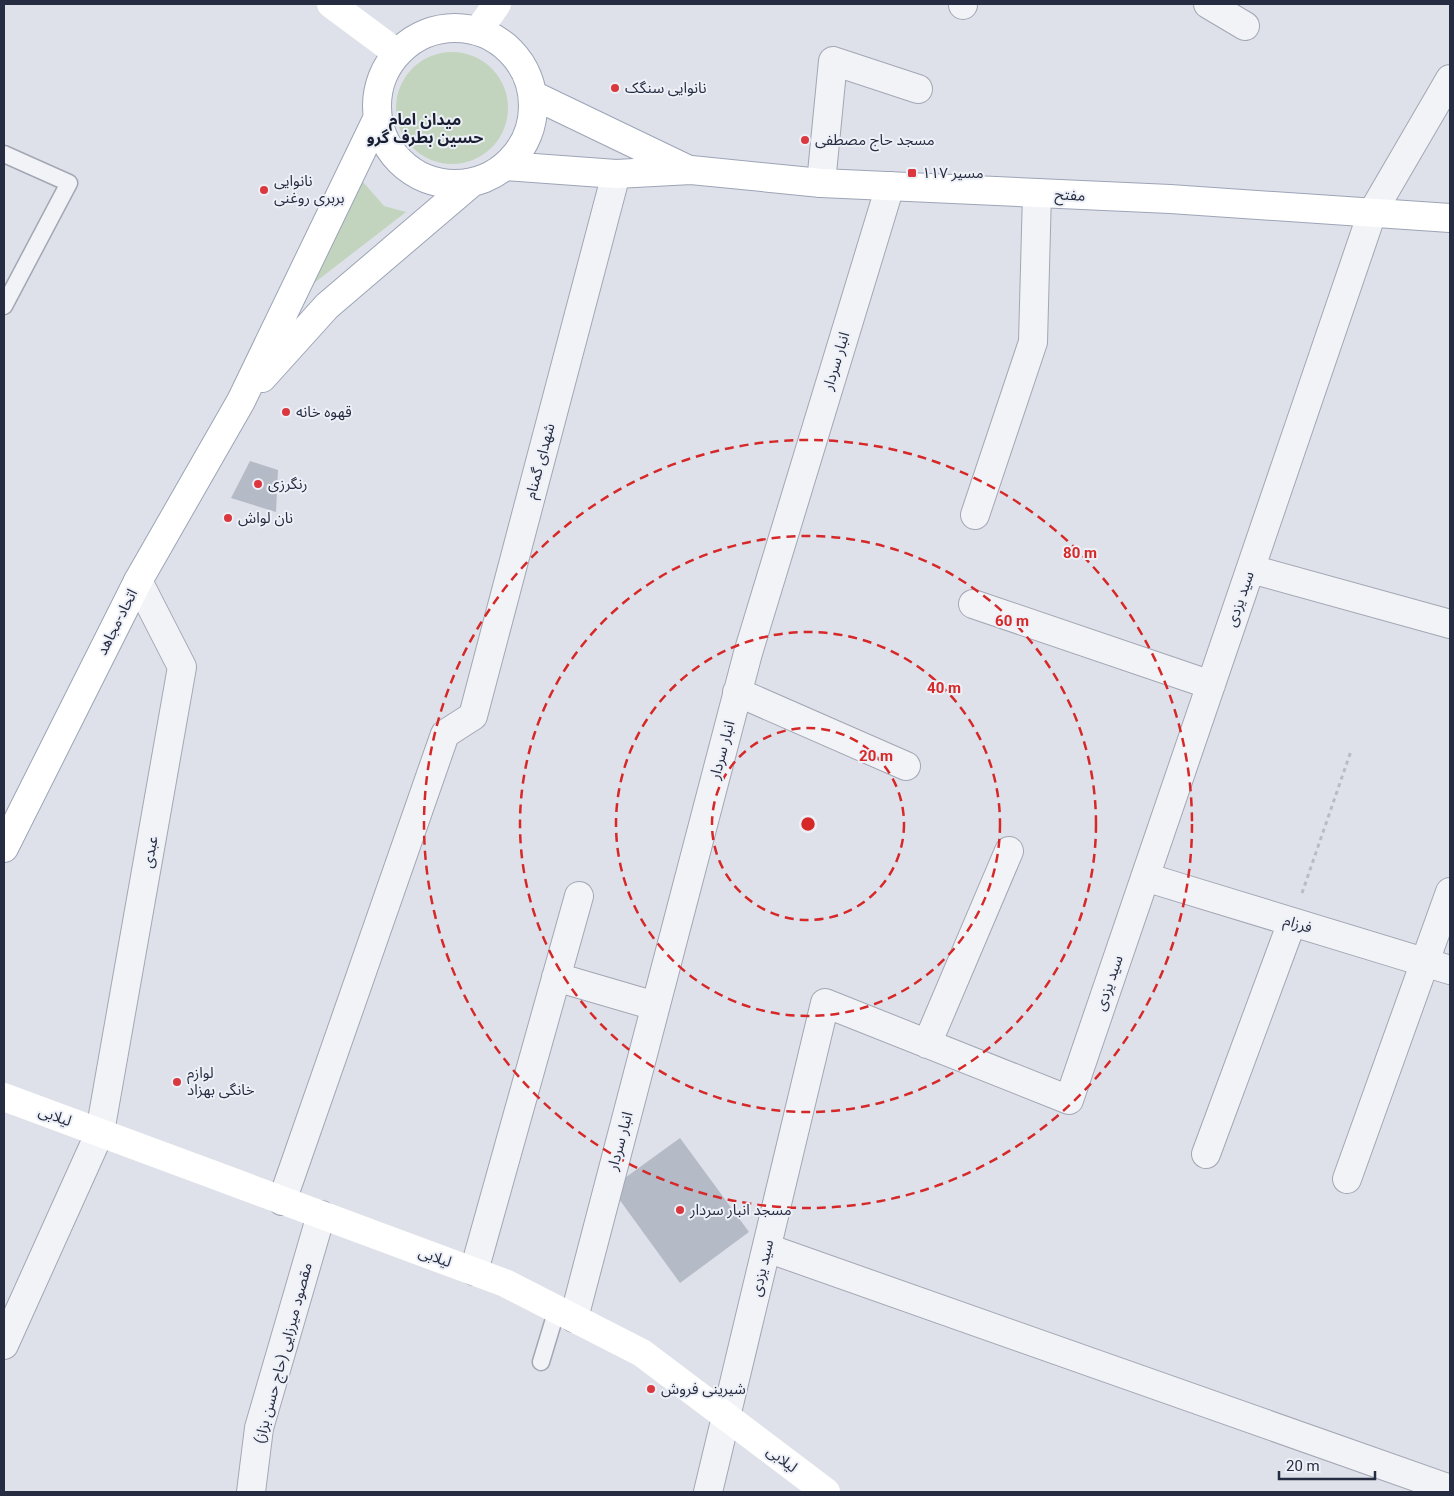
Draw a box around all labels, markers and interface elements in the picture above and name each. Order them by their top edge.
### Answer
place label: نانوایی سنگک [625,79,706,97]
marker: نانوایی سنگک [609,82,621,94]
district label: میدان امام حسین بطرف گرو [367,110,483,147]
place label: مسجد حاج مصطفی [815,131,935,152]
marker: مسجد حاج مصطفی [799,134,811,146]
place label: مسیر ۱۱۷ [922,164,984,182]
marker: مسیر ۱۱۷ [906,167,918,179]
place label: نانوایی بربری روغنی [274,172,345,207]
marker: نانوایی بربری روغنی [258,184,270,196]
street label: مفتح [1054,185,1086,208]
street label: انبار سردار [818,330,853,393]
place label: قهوه خانه [296,403,352,421]
marker: قهوه خانه [280,406,292,418]
street label: شهدای گمنام [521,421,561,501]
place label: رنگرزی [268,475,308,493]
marker: رنگرزی [252,478,264,490]
place label: نان لواش [238,509,293,527]
marker: نان لواش [222,512,234,524]
text: 80 m [1063,544,1097,562]
street label: سید یزدی [1222,569,1258,629]
street label: اتحاد-مجاهد [93,586,141,658]
text: 60 m [995,612,1029,630]
text: 40 m [927,679,961,697]
street label: انبار سردار [705,719,738,782]
text: 20 m [859,747,893,765]
centre of rings [799,815,817,833]
street label: عبدی [138,834,162,869]
street label: فرزام [1281,911,1315,939]
street label: سید یزدی [1091,953,1127,1013]
place label: لوازم خانگی بهزاد [187,1064,255,1099]
marker: لوازم خانگی بهزاد [171,1076,183,1088]
street label: لیلابی [36,1102,74,1130]
street label: انبار سردار [603,1110,636,1173]
place label: مسجد انبار سردار [689,1201,792,1219]
marker: مسجد انبار سردار [674,1204,686,1216]
street label: سید یزدی [747,1238,777,1298]
street label: لیلابی [416,1243,454,1271]
street label: مقصود میرزایی (حاج حسن بزاز) [250,1261,319,1446]
place label: شیرینی فروش [661,1380,746,1398]
marker: شیرینی فروش [645,1383,657,1395]
street label: لیلابی [763,1442,801,1476]
scale bar [1279,1448,1375,1480]
text: 20 m [1286,1457,1320,1475]

